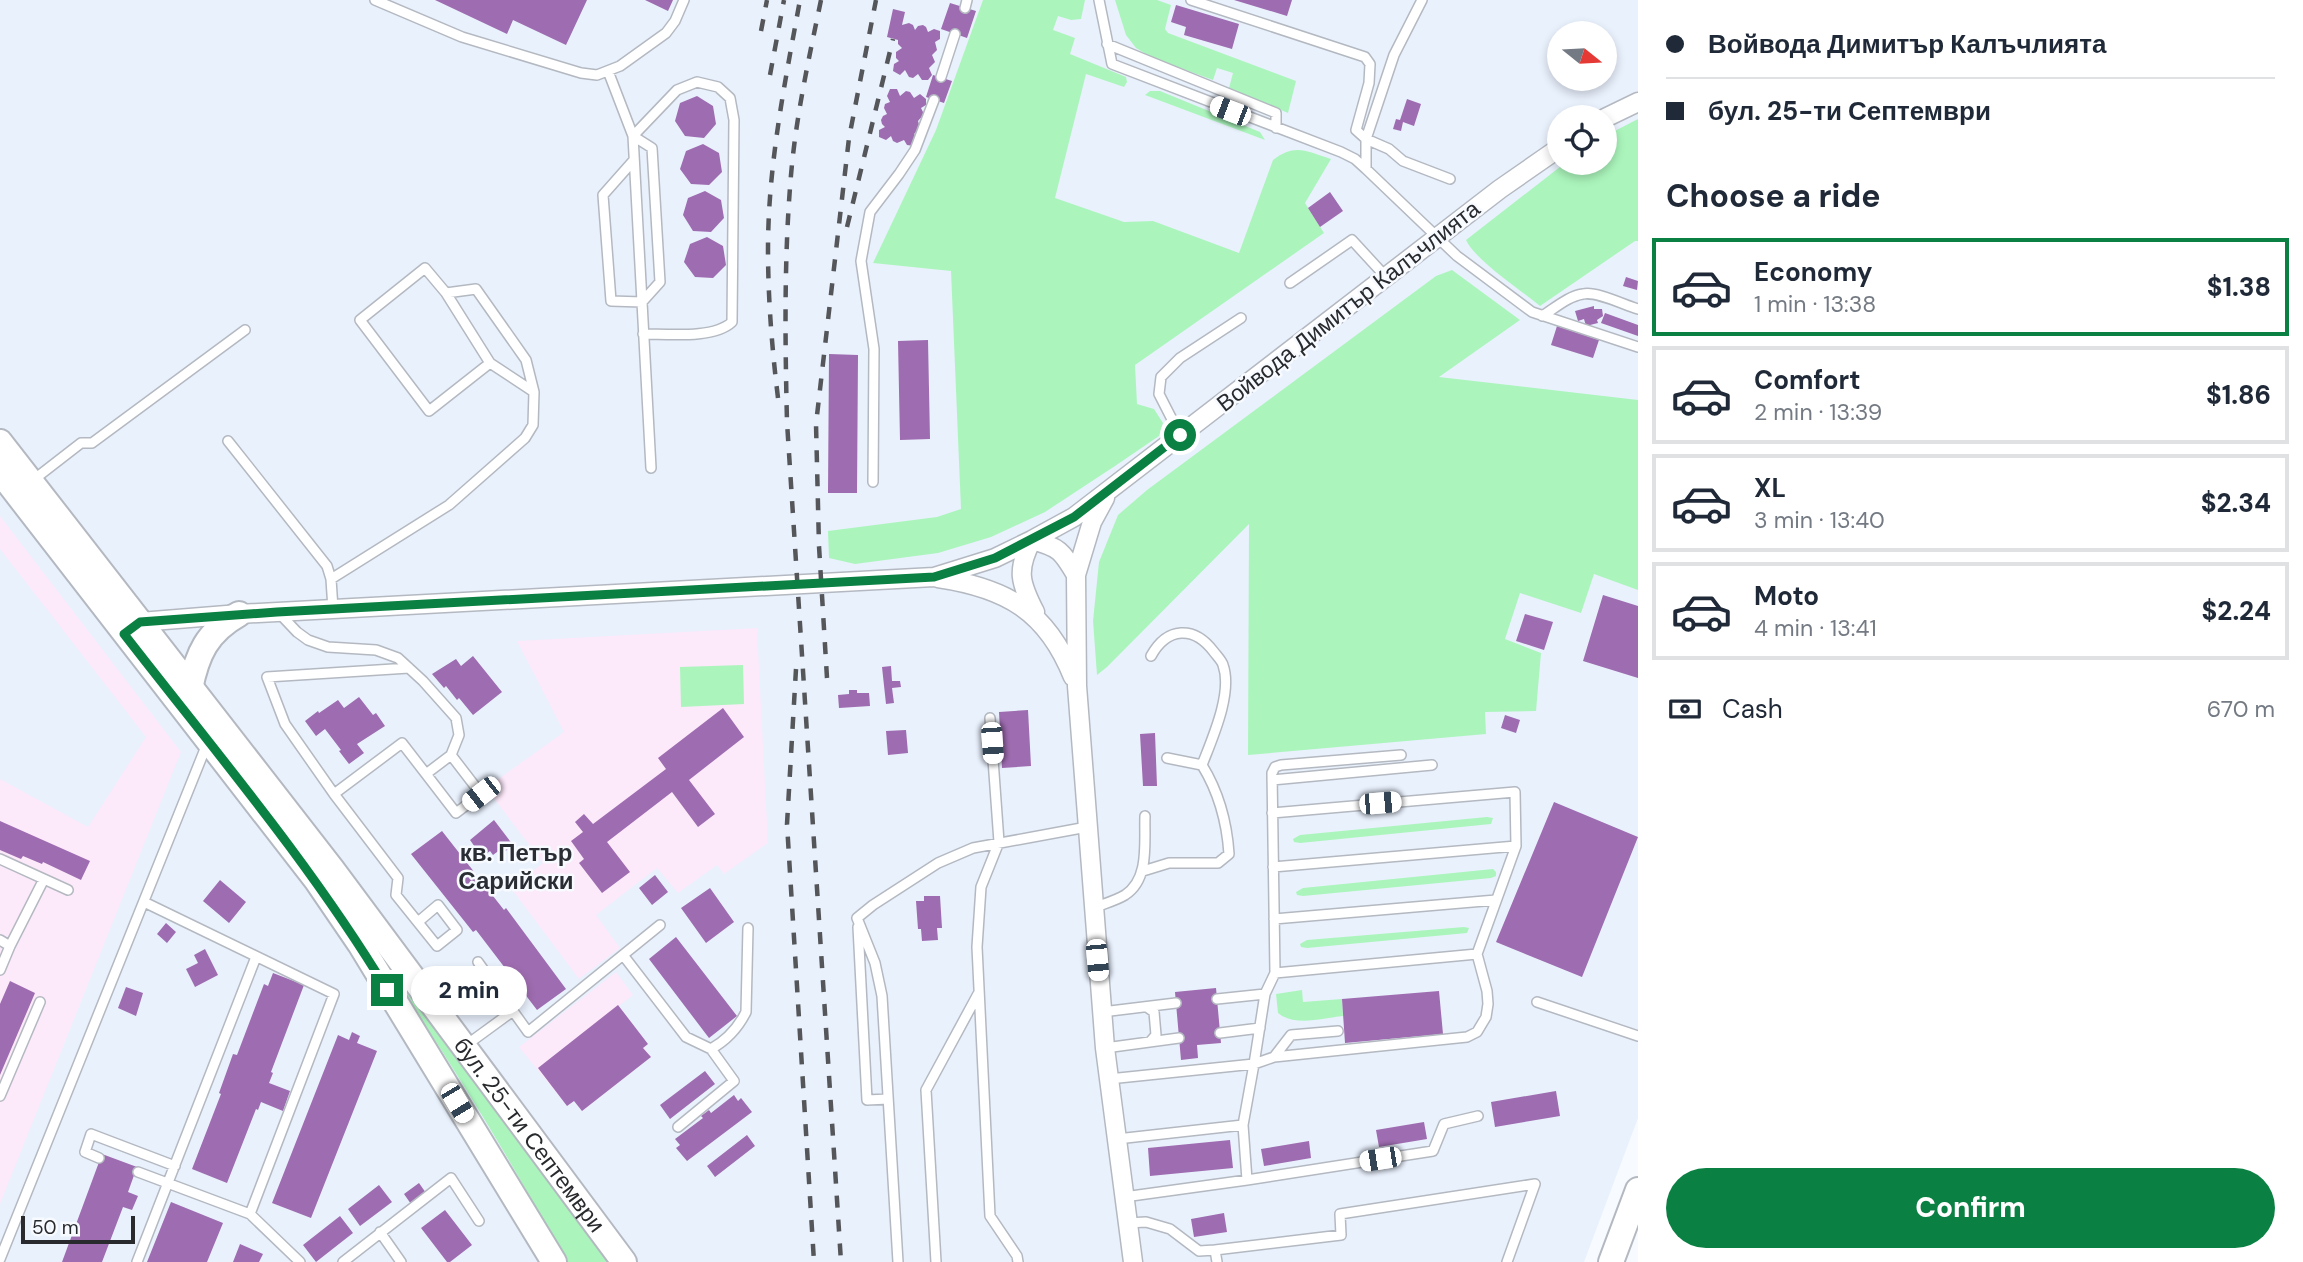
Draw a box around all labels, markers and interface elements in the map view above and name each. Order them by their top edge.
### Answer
north arrow [1547,21,1617,91]
map controls [1547,21,1617,175]
text: Войвода Димитър Калъчлията [1708,27,2106,61]
car [1207,94,1254,128]
text: бул. 25-ти Септември [1708,94,1991,128]
button: locate [1547,105,1617,175]
text: Choose a ride [1666,175,1881,217]
street label: Войвода Димитър Калъчлията [1210,194,1486,418]
text: Economy [1754,255,1872,289]
icon: car [1670,256,1733,319]
text: $1.38 [2207,270,2271,304]
text: 1 min · 13:38 [1754,289,1876,319]
text: Comfort [1754,363,1860,397]
icon: car [1670,364,1733,427]
text: $1.86 [2206,378,2271,412]
text: 2 min · 13:39 [1754,397,1882,427]
route start [1164,419,1196,451]
text: XL [1754,471,1786,505]
icon: car [1670,472,1733,535]
text: $2.34 [2201,486,2271,520]
text: 3 min · 13:40 [1754,505,1885,535]
text: Moto [1754,579,1819,613]
icon: car [1670,580,1733,643]
text: $2.24 [2202,594,2271,628]
text: 4 min · 13:41 [1754,613,1877,643]
icon: cash [1666,690,1704,728]
text: Cash [1722,692,1783,726]
text: 670 m [2207,694,2275,724]
car [981,721,1004,765]
car [458,773,505,815]
car [1359,791,1402,815]
district label: кв. Петър Сарийски [458,837,574,896]
car [1085,938,1110,982]
callout: 2 min [412,965,527,1014]
route end [371,974,403,1006]
text: 2 min [438,975,500,1005]
street label: бул. 25-ти Септември [447,1031,612,1238]
car [438,1080,477,1126]
car [1358,1145,1403,1173]
button: Confirm [1666,1168,2275,1248]
scale bar [21,1213,135,1245]
text: 50 m [32,1215,79,1240]

